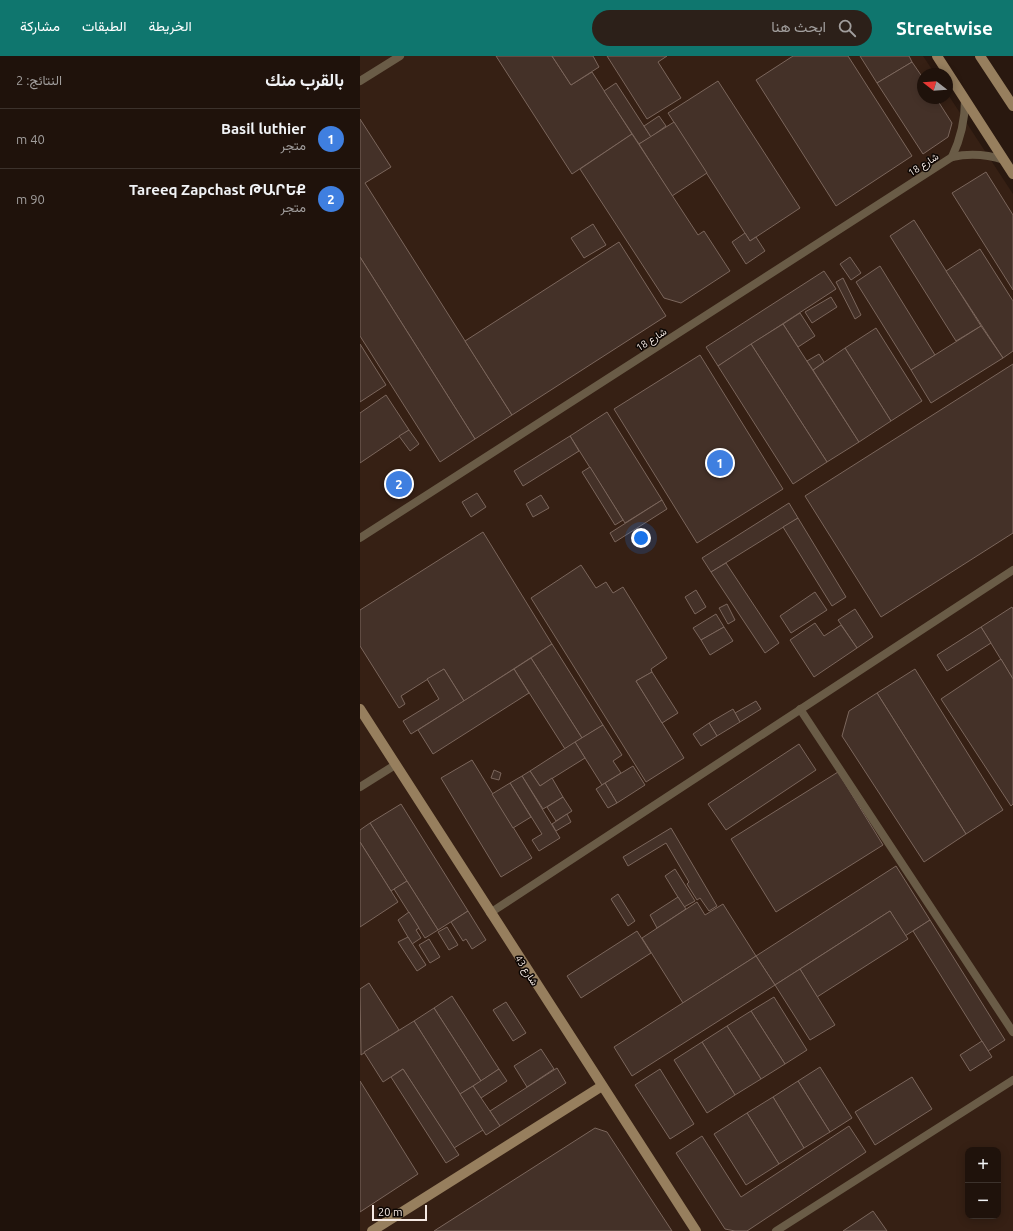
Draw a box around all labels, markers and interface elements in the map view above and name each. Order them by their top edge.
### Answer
search box [592,10,872,46]
icon: search [836,17,858,39]
text: Streetwise [896,17,993,39]
text: مشاركة [20,18,60,34]
text: الطبقات [82,18,126,34]
text: الخريطة [148,18,192,34]
text: ابحث هنا [771,18,826,35]
north arrow [917,68,953,104]
text: بالقرب منك [265,70,344,89]
text: النتائج: 2 [16,73,62,87]
text: Basil luthier [221,120,306,137]
text: 40 m [16,132,45,146]
text: 1 [327,132,335,146]
text: متجر [281,138,306,152]
street label: شارع 18 [906,151,941,179]
text: Tareeq Zapchast ԹԱՐԵՔ [129,181,306,198]
text: 90 m [16,192,45,206]
text: 2 [327,192,335,206]
text: متجر [281,200,306,214]
street label: شارع 18 [634,326,669,354]
pin: 1 [707,448,733,478]
pin: 2 [386,469,412,499]
your location [631,528,651,548]
street label: شارع 43 [512,953,540,988]
map controls [965,1147,1001,1219]
button: + [965,1147,1001,1183]
button: − [965,1183,1001,1219]
scale bar [372,1203,427,1222]
text: 20 m [378,1206,402,1218]

